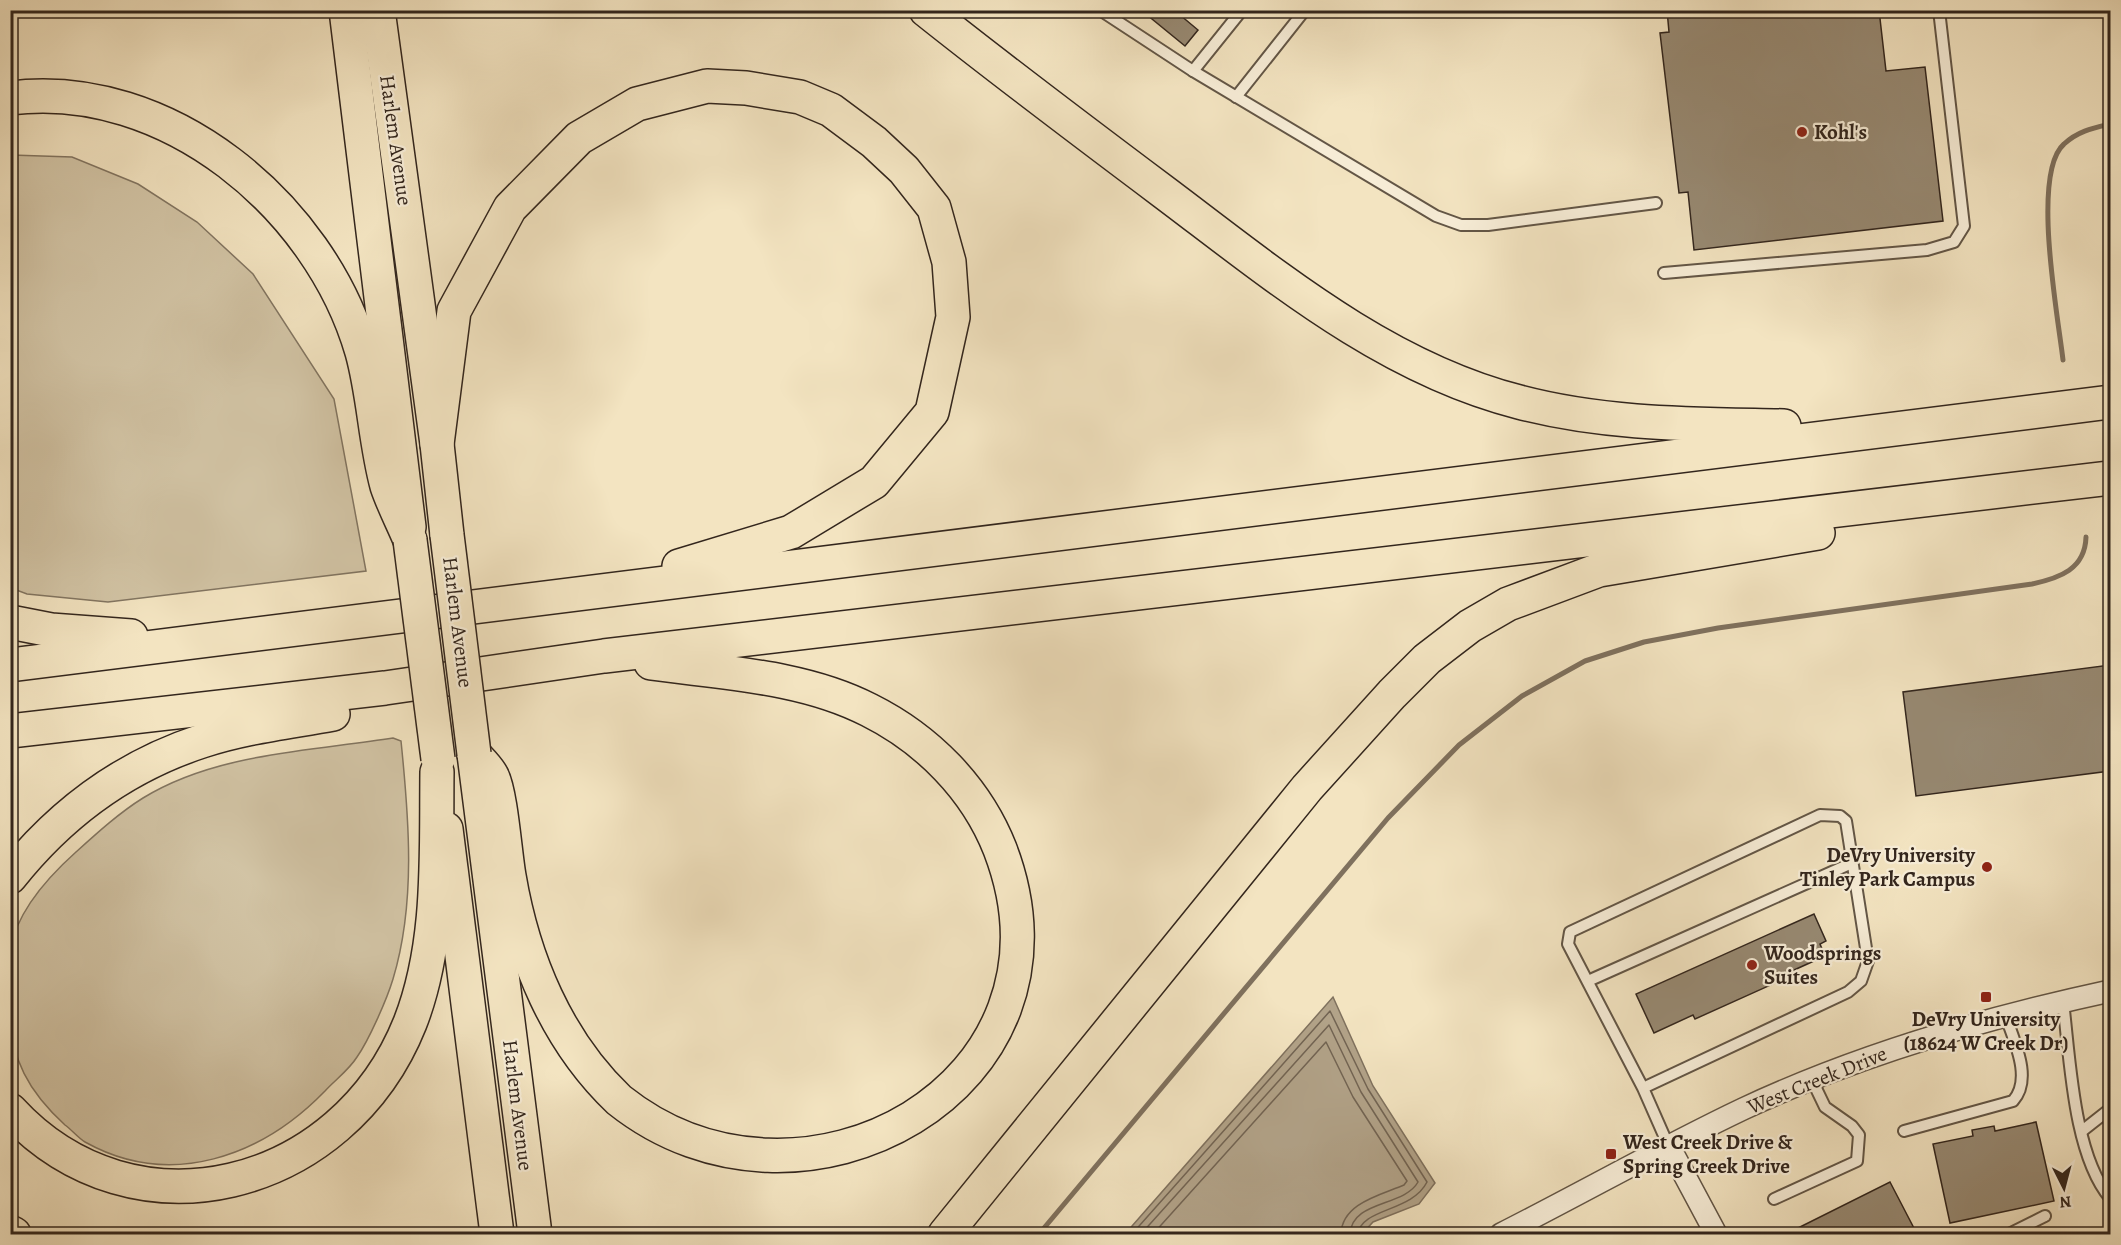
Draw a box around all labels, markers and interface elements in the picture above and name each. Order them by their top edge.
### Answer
street label: Harlem Avenue [373,73,419,207]
place label: Kohl's [1814,118,1867,146]
marker: Kohl's [1795,125,1809,139]
street label: Harlem Avenue [436,555,480,689]
place label: DeVry University Tinley Park Campus [1800,841,1976,893]
marker: DeVry University Tinley Park Campus [1980,860,1994,874]
place label: Woodsprings Suites [1763,939,1881,991]
marker: Woodsprings Suites [1745,958,1759,972]
marker: DeVry University (18624 W Creek Dr) [1979,990,1993,1004]
place label: DeVry University (18624 W Creek Dr) [1903,1005,2069,1057]
street label: Harlem Avenue [496,1038,540,1172]
street label: West Creek Drive [1742,1039,1891,1121]
place label: West Creek Drive & Spring Creek Drive [1622,1128,1794,1180]
marker: West Creek Drive & Spring Creek Drive [1604,1147,1618,1161]
north arrow [2034,1158,2094,1218]
text: N [2058,1190,2072,1214]

